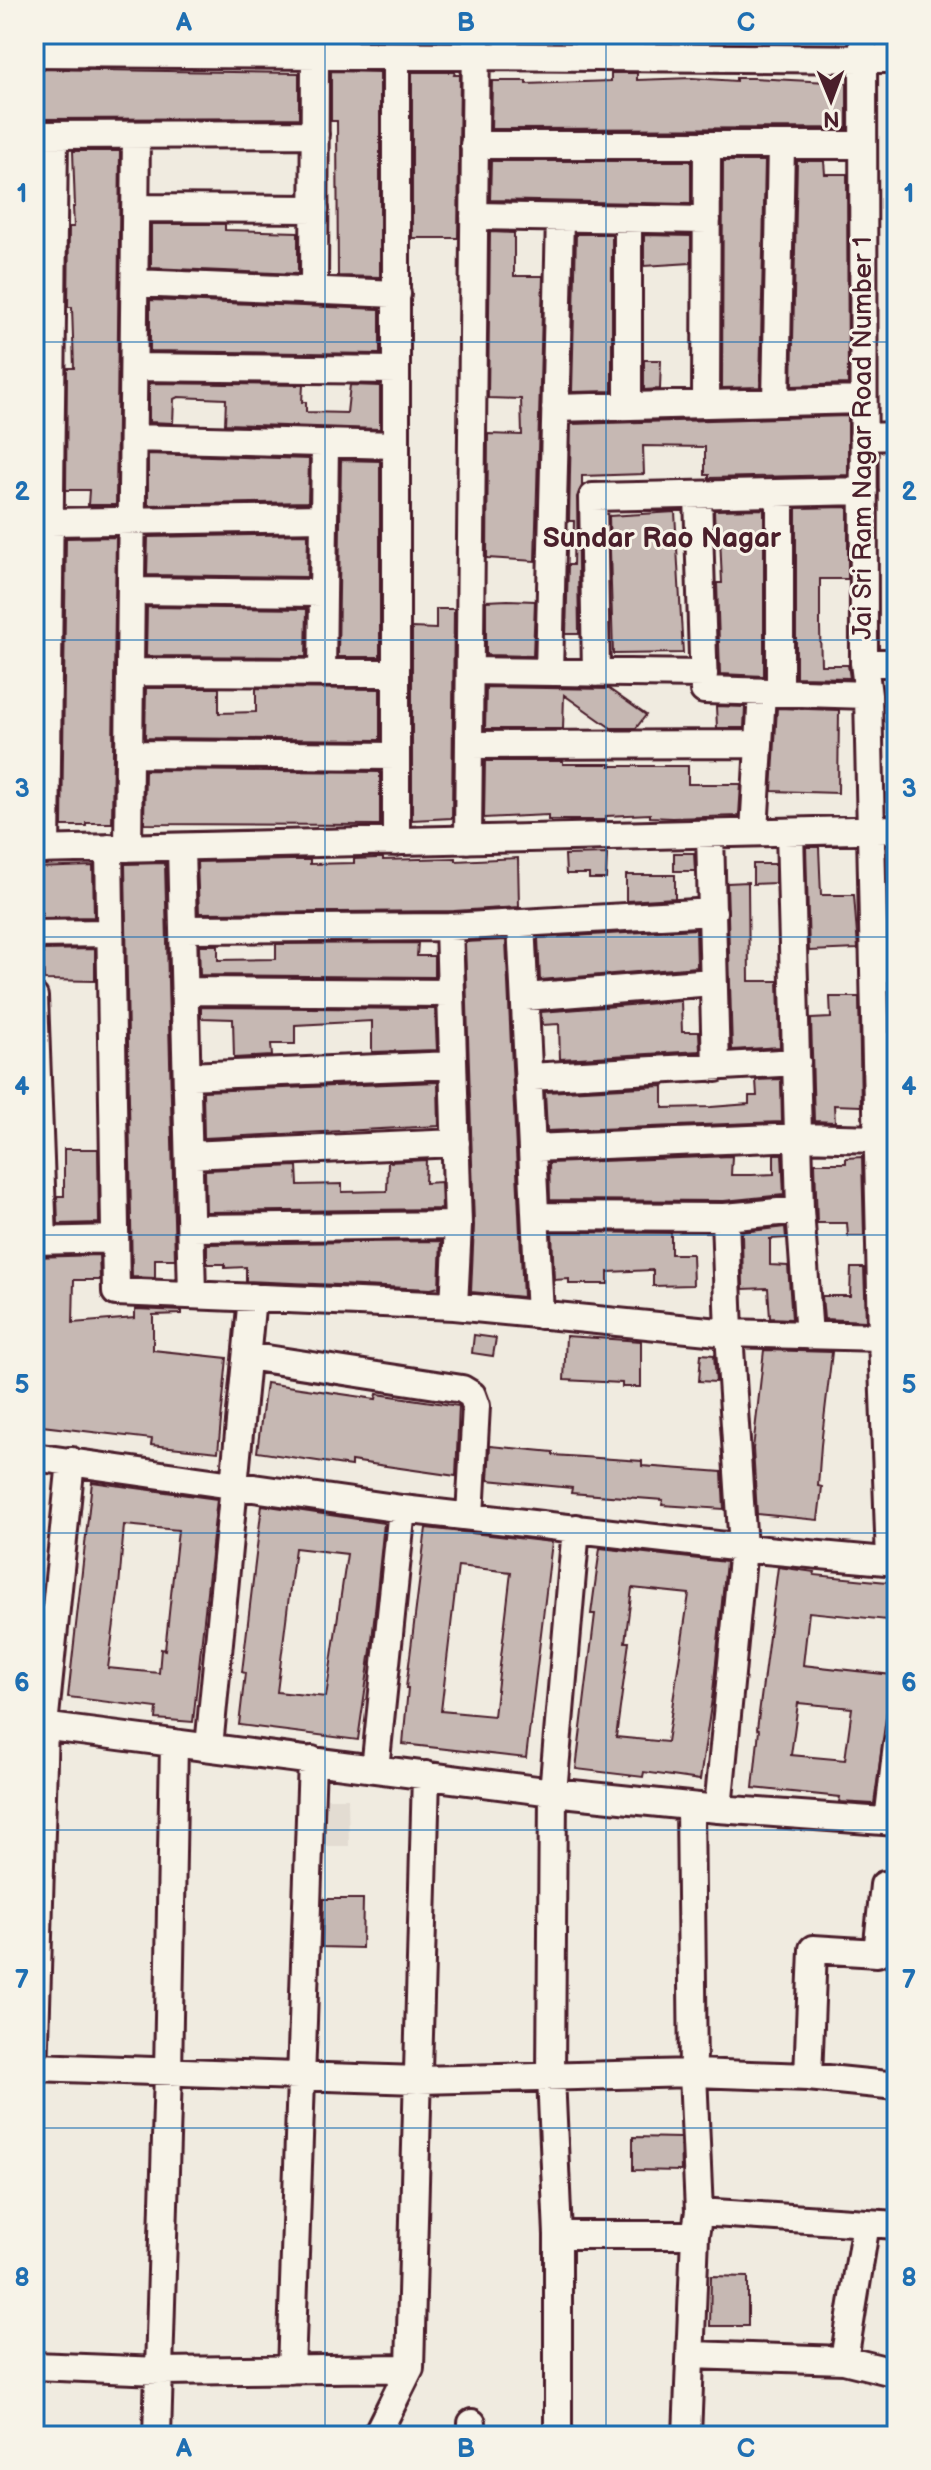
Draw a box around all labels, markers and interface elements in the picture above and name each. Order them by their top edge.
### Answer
text: A [175,8,192,39]
text: B [457,8,475,39]
text: C [737,8,755,39]
north arrow [791,60,871,140]
text: N [823,105,840,132]
text: 1 [17,179,27,210]
text: 1 [904,179,914,210]
street label: Jai Sri Ram Nagar Road Number 1 [848,237,879,639]
text: 2 [14,477,30,508]
text: 2 [901,477,917,508]
district label: Sundar Rao Nagar [543,522,782,555]
text: 3 [14,774,30,805]
text: 3 [901,774,917,805]
text: 4 [14,1072,30,1103]
text: 4 [901,1072,917,1103]
text: 5 [14,1370,30,1401]
text: 5 [901,1370,917,1401]
text: 6 [14,1668,30,1699]
text: 6 [901,1668,917,1699]
text: 7 [15,1965,29,1996]
text: 7 [902,1965,916,1996]
text: 8 [14,2263,30,2294]
text: 8 [901,2263,917,2294]
text: A [175,2434,192,2465]
text: B [457,2434,475,2465]
text: C [737,2434,755,2465]

